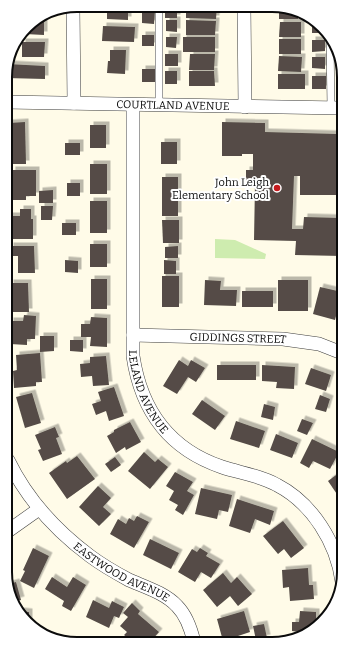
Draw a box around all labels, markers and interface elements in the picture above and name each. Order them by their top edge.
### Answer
street label: COURTLAND AVENUE [116,98,230,113]
place label: John Leigh Elementary School [172,176,269,202]
marker: John Leigh Elementary School [272,183,282,193]
street label: GIDDINGS STREET [189,331,288,346]
street label: LELAND AVENUE [126,350,171,436]
street label: EASTWOOD AVENUE [71,540,172,605]

